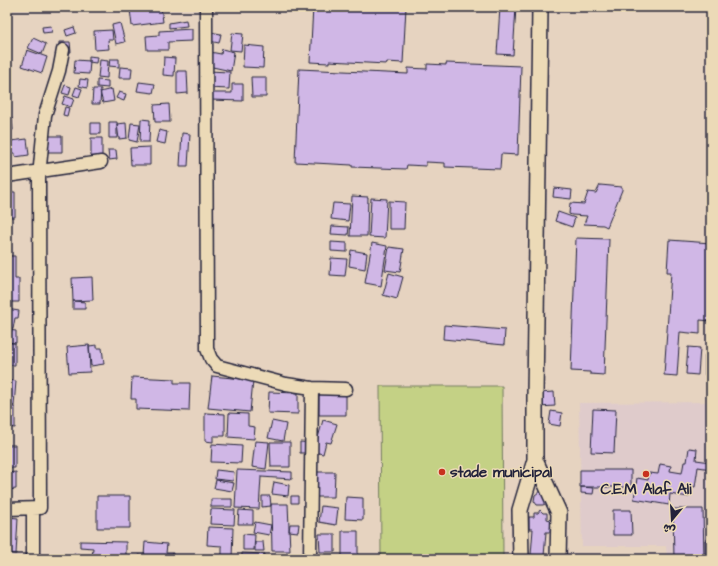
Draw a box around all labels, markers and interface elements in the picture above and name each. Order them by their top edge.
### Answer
place label: stade municipal [450,462,553,483]
marker: stade municipal [437,467,447,477]
marker: C.E.M Alaf Ali [641,469,651,479]
place label: C.E.M Alaf Ali [601,479,692,500]
north arrow [652,500,692,540]
text: ش [661,520,677,538]

